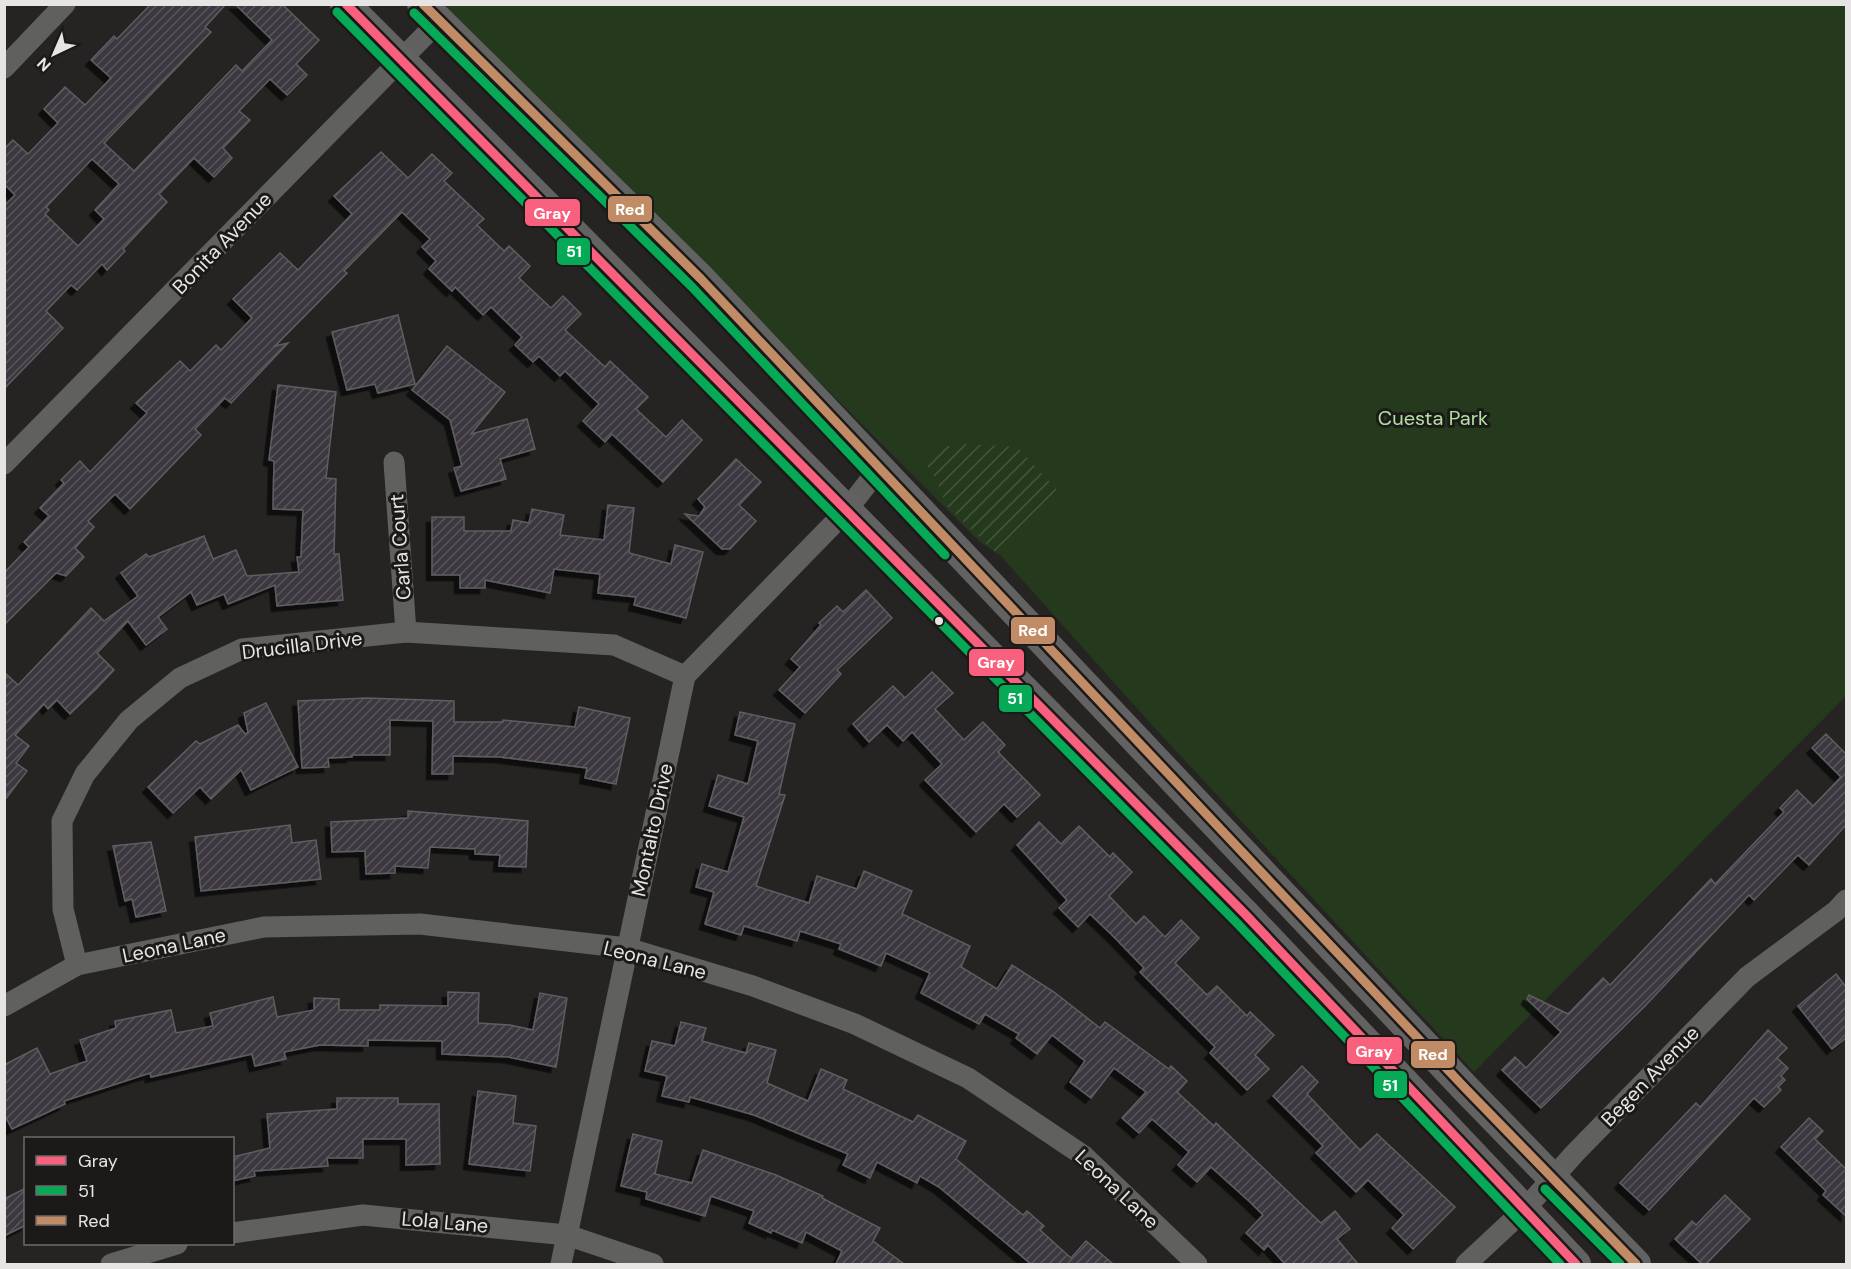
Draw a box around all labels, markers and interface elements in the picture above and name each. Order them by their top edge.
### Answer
north arrow [24,24,84,84]
text: N [32,53,55,76]
street label: Bonita Avenue [167,186,277,300]
line badge: Red [607,195,653,223]
line badge: Gray [524,198,581,227]
text: Red [615,199,645,220]
text: Gray [533,203,571,224]
line badge: 51 [556,237,591,266]
text: 51 [566,241,582,262]
park label: Cuesta Park [1378,405,1488,431]
street label: Carla Court [383,493,417,601]
unlabelled marker [933,615,945,627]
line badge: Red [1010,616,1056,645]
text: Red [1018,620,1048,641]
street label: Drucilla Drive [240,625,364,665]
line badge: Gray [968,648,1025,677]
text: Gray [977,652,1015,673]
line badge: 51 [998,684,1033,713]
text: 51 [1007,688,1023,709]
street label: Montalto Drive [625,761,679,899]
street label: Leona Lane [120,921,228,969]
street label: Leona Lane [601,935,709,985]
street label: Begen Avenue [1595,1020,1705,1132]
line badge: Gray [1346,1036,1403,1065]
line badge: Red [1410,1040,1456,1069]
text: Gray [1355,1041,1393,1062]
text: Red [1418,1044,1448,1065]
line badge: 51 [1373,1070,1408,1099]
text: 51 [1382,1075,1398,1096]
legend [24,1137,234,1245]
street label: Leona Lane [1070,1144,1164,1234]
text: Gray [78,1149,118,1173]
text: 51 [78,1179,95,1203]
street label: Lola Lane [401,1205,489,1239]
text: Red [78,1209,110,1233]

